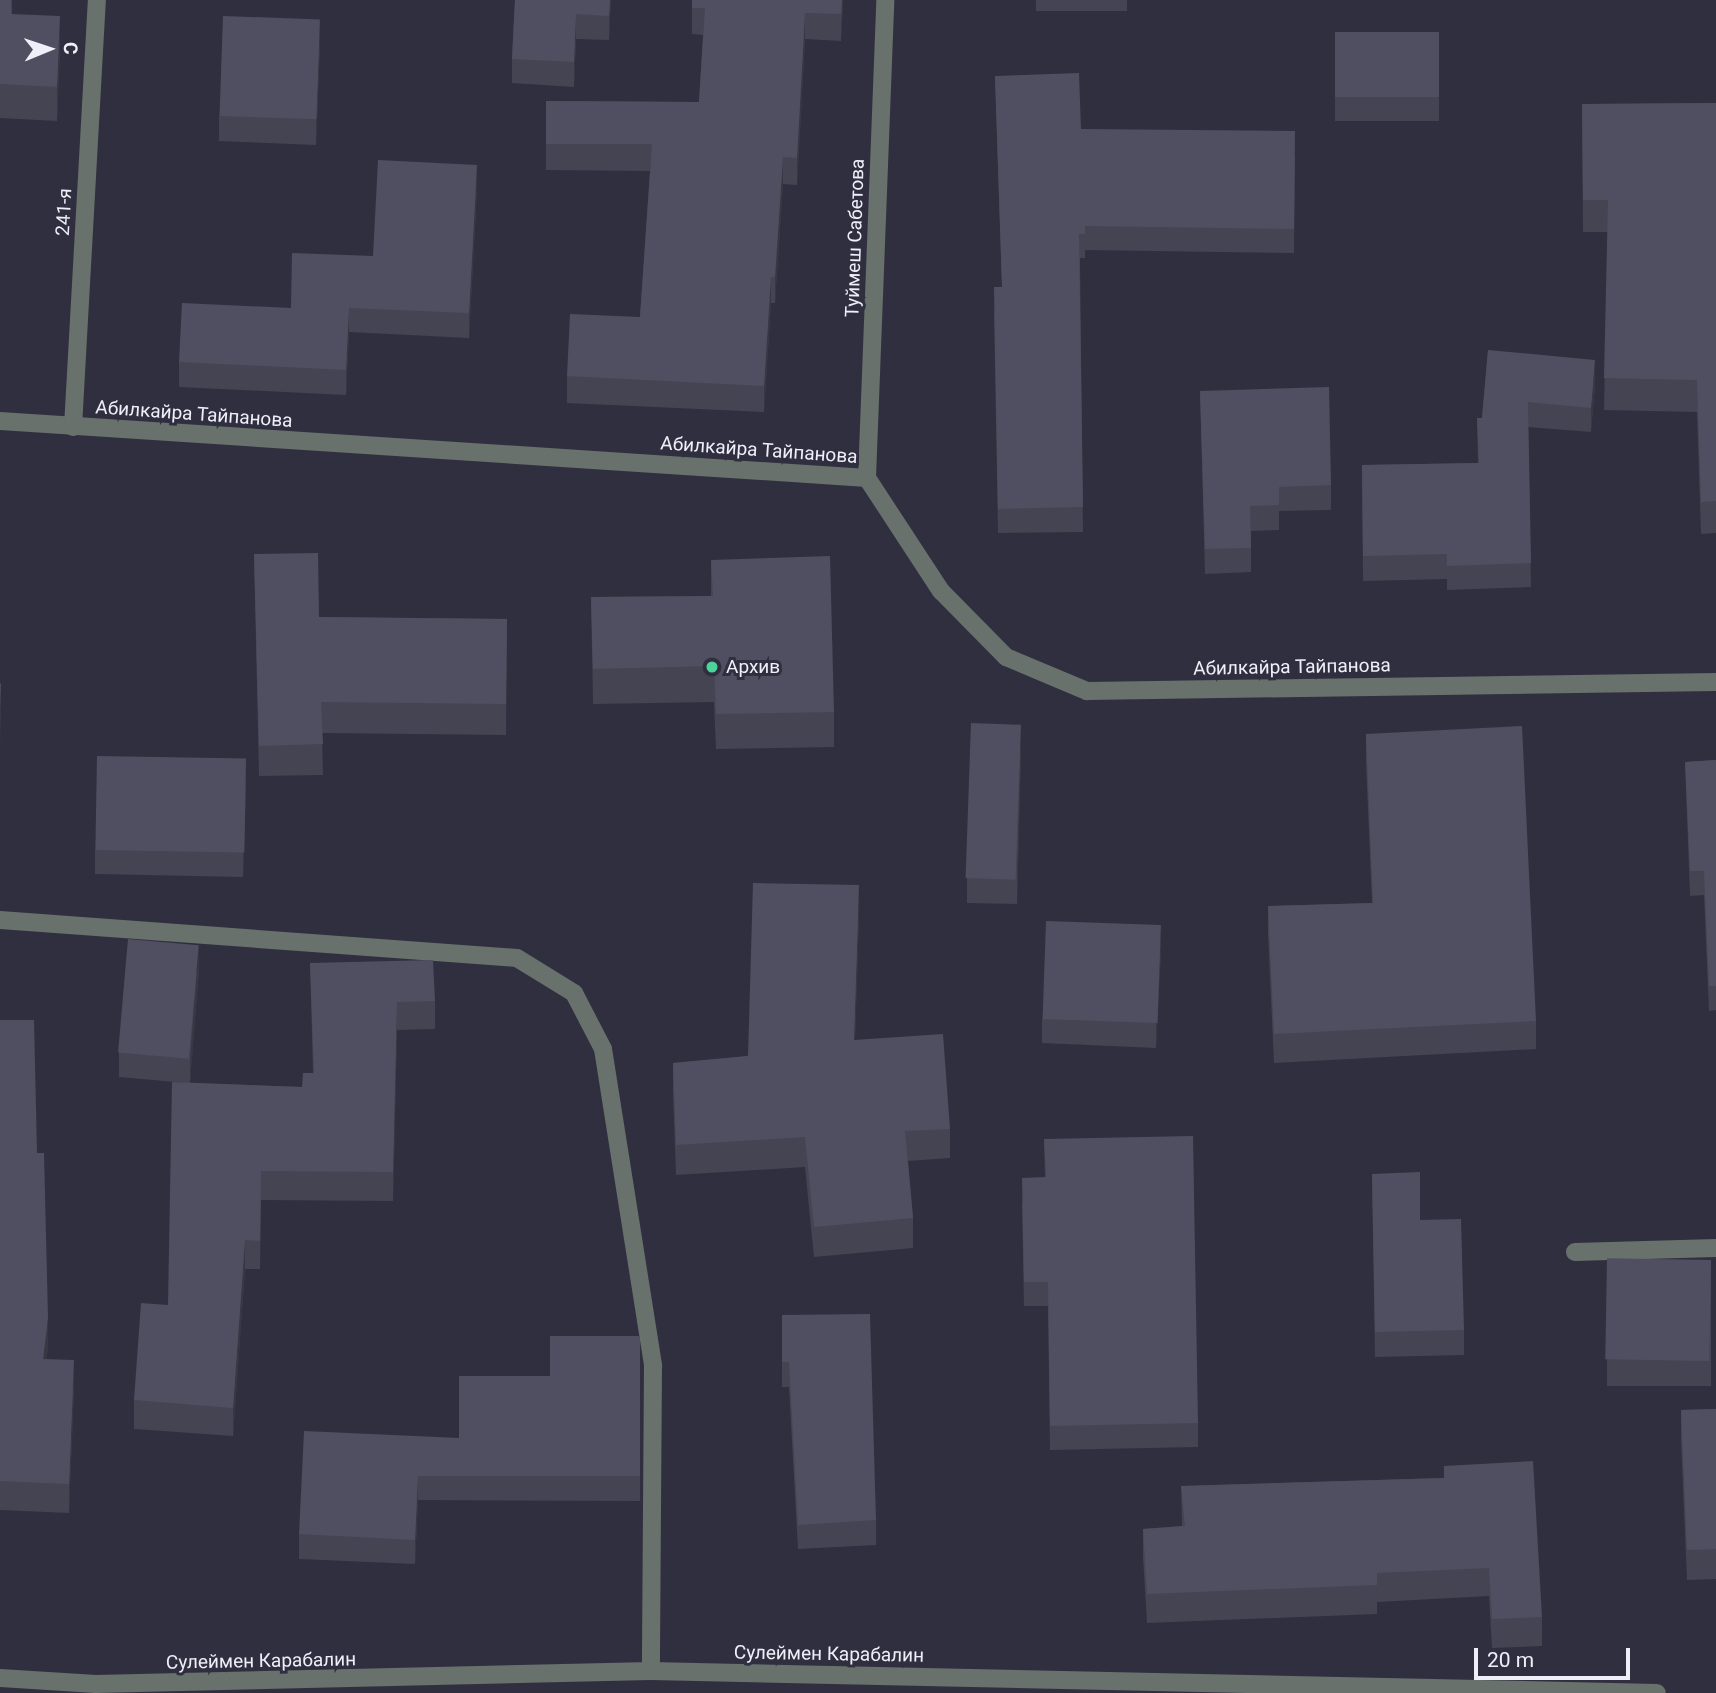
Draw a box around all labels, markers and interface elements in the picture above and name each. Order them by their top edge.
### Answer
north arrow [14,14,84,84]
text: С [59,42,82,55]
street label: Туймеш Сабетова [841,158,869,318]
street label: 241-я [51,188,77,236]
street label: Абилкайра Тайпанова [95,396,293,432]
street label: Абилкайра Тайпанова [660,432,858,468]
street label: Абилкайра Тайпанова [1193,654,1391,680]
place label: Архив [726,656,780,678]
marker: Архив [704,659,720,675]
scale bar [1478,1634,1634,1678]
street label: Сулеймен Карабалин [734,1641,924,1667]
street label: Сулеймен Карабалин [166,1648,356,1674]
text: 20 m [1487,1648,1534,1672]

